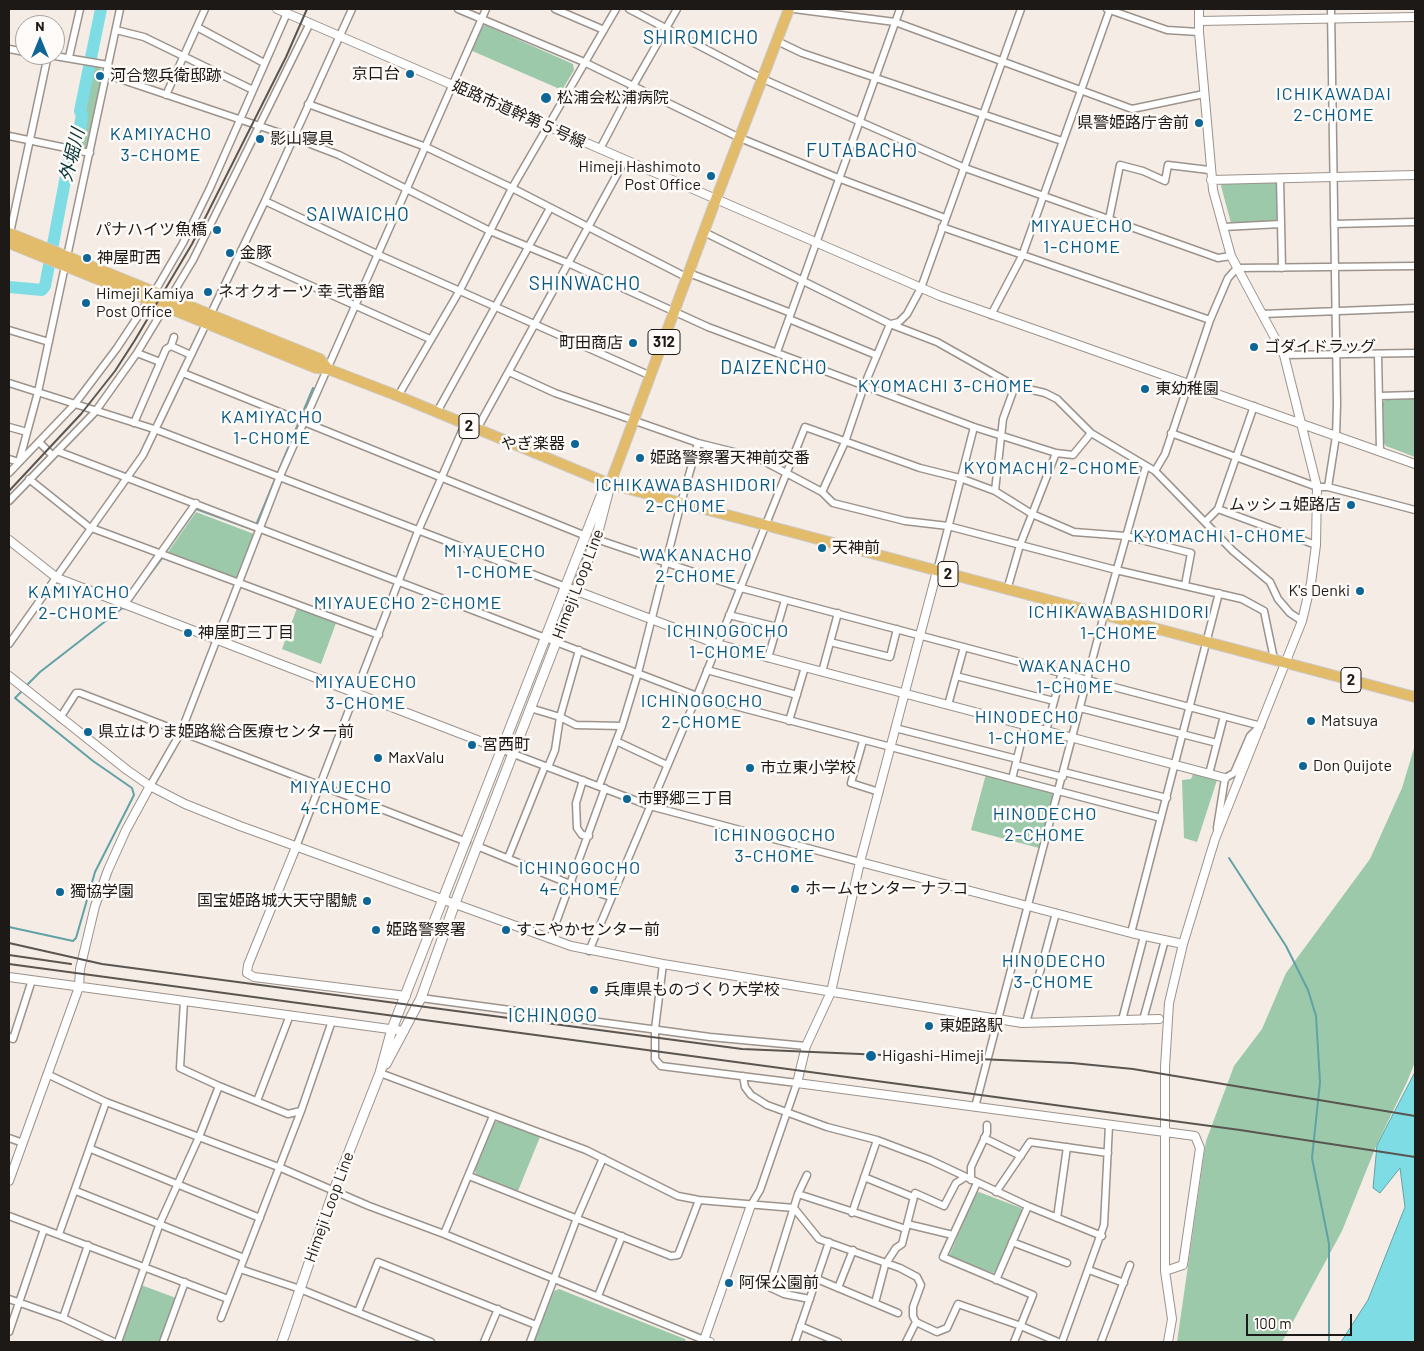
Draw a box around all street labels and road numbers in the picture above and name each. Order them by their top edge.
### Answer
street label: 姫路市道幹第５号線 [449,76,589,152]
road number: 312 [648,330,680,354]
road number: 2 [459,414,479,438]
street label: Himeji Loop Line [548,526,608,642]
road number: 2 [938,562,958,586]
road number: 2 [1341,668,1361,692]
street label: Himeji Loop Line [300,1149,358,1265]

